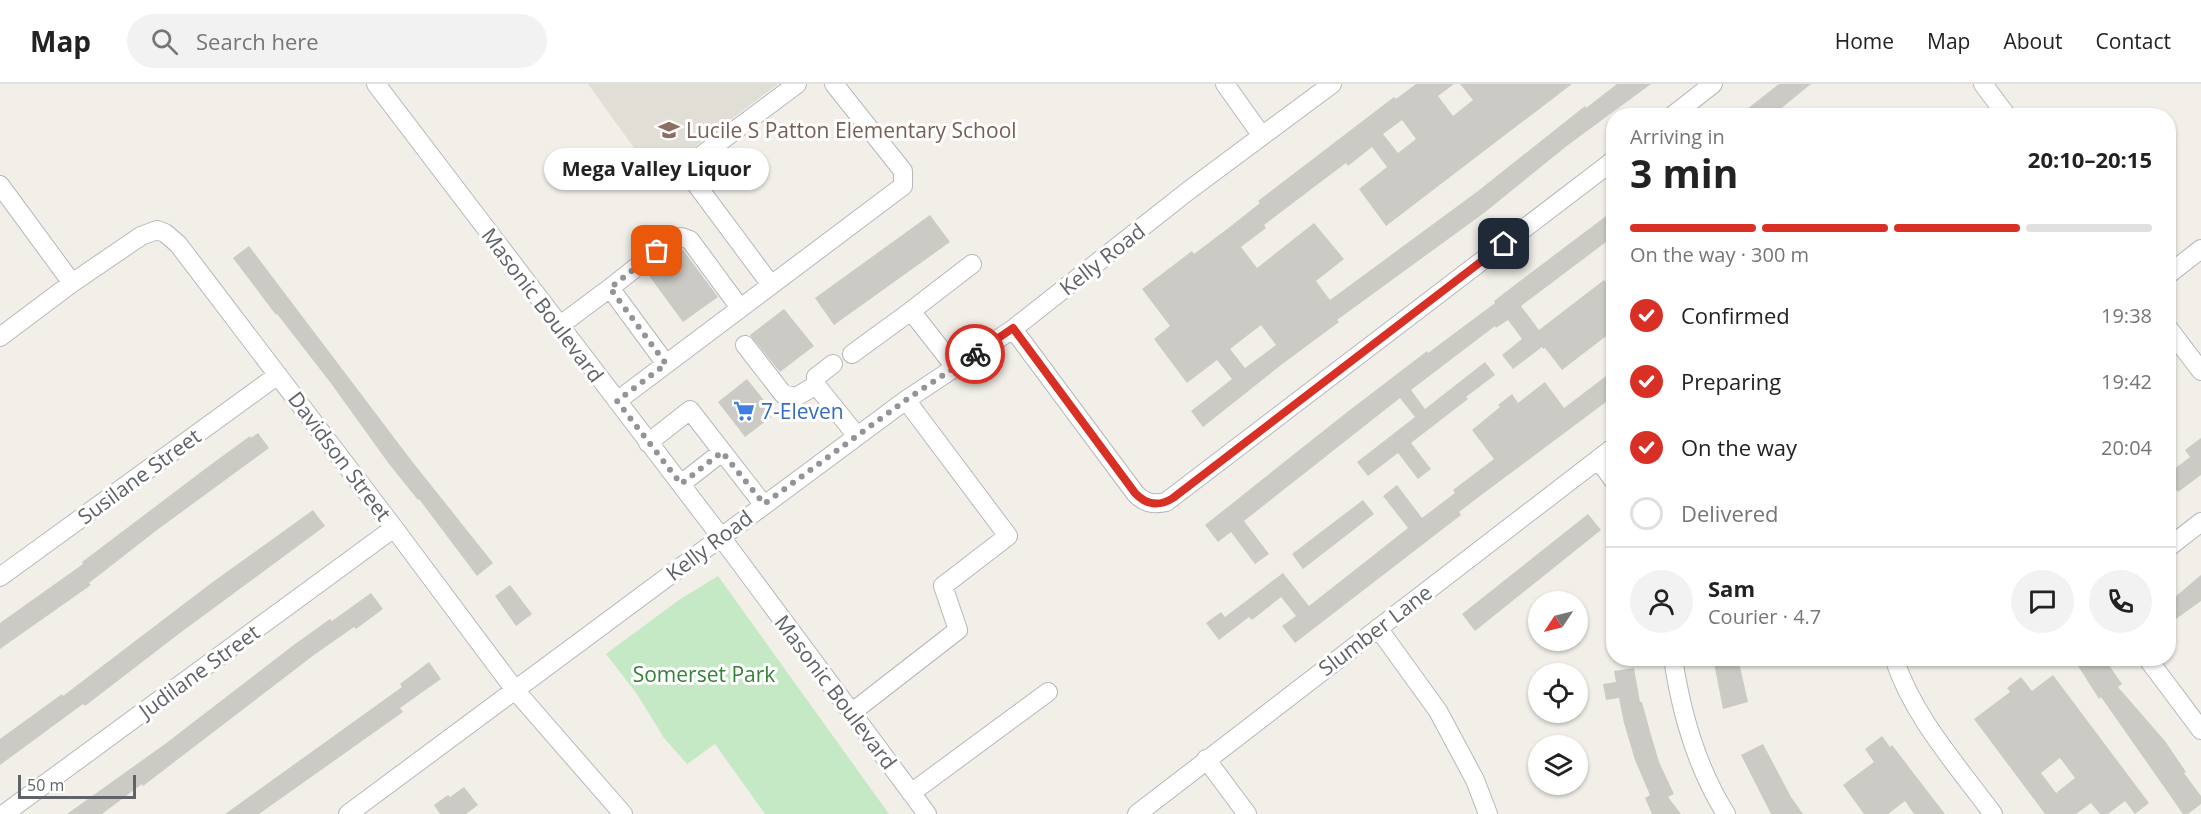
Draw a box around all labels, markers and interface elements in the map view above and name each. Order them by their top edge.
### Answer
search box [127,14,547,68]
text: Map [30,22,91,60]
icon: search [148,25,181,58]
text: Search here [196,26,319,56]
text: Home [1835,27,1894,55]
text: Map [1927,27,1970,55]
text: About [2003,27,2063,55]
text: Contact [2096,27,2171,55]
place label: Lucile S Patton Elementary School [686,116,1017,144]
school or university icon: Lucile S Patton Elementary School [657,118,681,142]
text: Arriving in [1630,123,1725,150]
text: 20:10–20:15 [2028,144,2152,174]
text: 3 min [1630,146,1738,199]
callout: Mega Valley Liquor [544,149,770,191]
text: Mega Valley Liquor [562,155,751,182]
street label: Kelly Road [1053,217,1151,301]
pin [1478,218,1529,269]
street label: Masonic Boulevard [476,222,610,388]
pin [631,225,682,276]
icon: home [1487,227,1520,260]
icon: bag [640,234,673,267]
text: On the way · 300 m [1630,241,1809,268]
icon: check [1630,299,1663,332]
text: Confirmed [1681,300,1790,330]
text: 19:38 [2101,302,2152,329]
courier [945,324,1005,384]
icon: bike [959,338,992,371]
icon: check [1630,365,1663,398]
text: Preparing [1681,366,1781,396]
text: 19:42 [2101,368,2152,395]
street label: Davidson Street [282,386,398,526]
place label: 7-Eleven [761,397,844,425]
supermarket icon: 7-Eleven [732,399,756,423]
street label: Susilane Street [72,422,206,530]
icon: check [1630,431,1663,464]
text: On the way [1681,432,1797,462]
text: 20:04 [2101,434,2152,461]
text: Delivered [1681,498,1779,528]
street label: Kelly Road [660,503,758,587]
button: person [1630,570,1693,633]
button: chat [2011,570,2074,633]
button: phone [2089,570,2152,633]
text: Sam [1708,573,1755,603]
street label: Slumber Lane [1313,578,1437,682]
north arrow [1528,591,1588,651]
map controls [1528,591,1588,795]
text: Courier · 4.7 [1708,603,1821,630]
street label: Masonic Boulevard [769,609,903,775]
street label: Judilane Street [132,618,265,725]
park label: Somerset Park [633,660,775,688]
button: locate [1528,663,1588,723]
button: layers [1528,735,1588,795]
scale bar [18,772,136,800]
text: 50 m [27,774,64,796]

